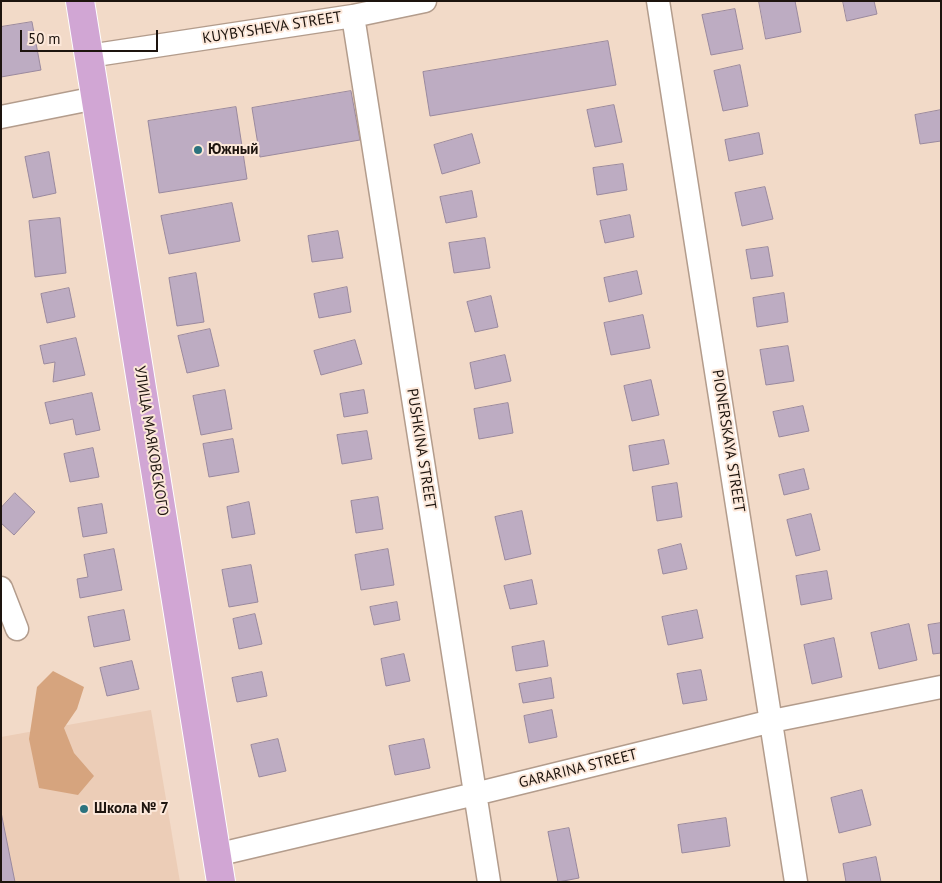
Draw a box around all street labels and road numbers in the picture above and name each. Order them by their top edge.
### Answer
street label: KUYBYSHEVA STREET [201,8,343,48]
street label: УЛИЦА МАЯКОВСКОГО [130,365,172,517]
street label: PIONERSKAYA STREET [708,368,748,514]
street label: PUSHKINA STREET [403,387,439,511]
street label: GARARINA STREET [517,746,639,792]

